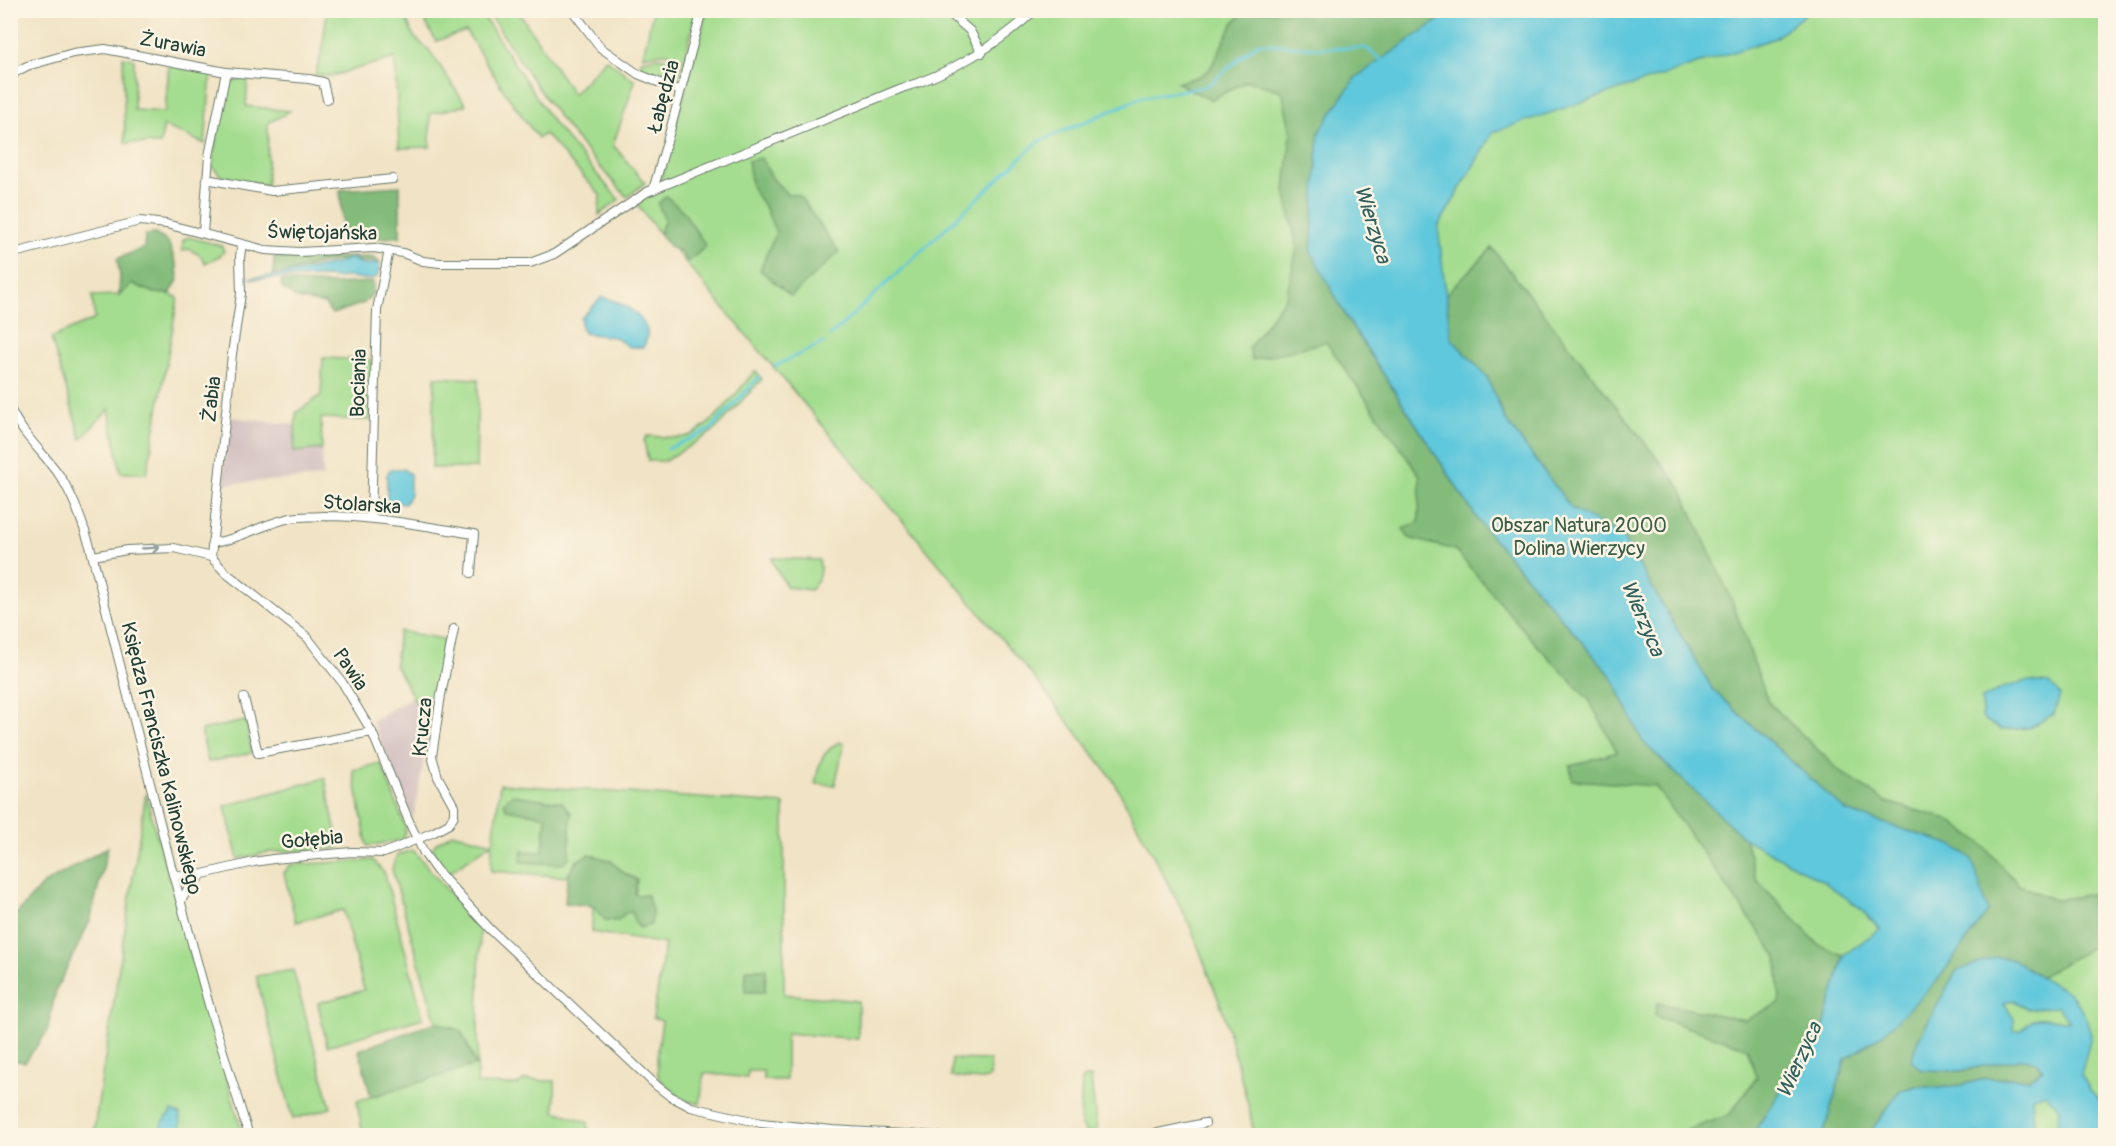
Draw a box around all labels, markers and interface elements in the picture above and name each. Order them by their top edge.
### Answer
street label: Żurawia [138,26,208,63]
street label: Łabędzia [641,57,685,137]
water label: Wierzyca [1348,182,1397,267]
street label: Świętojańska [267,219,377,246]
street label: Bociania [345,348,372,418]
street label: Żabia [196,375,227,424]
street label: Stolarska [322,489,402,520]
park label: Obszar Natura 2000 Dolina Wierzycy [1491,513,1667,561]
one-way arrow [140,543,160,554]
water label: Wierzyca [1615,576,1671,661]
street label: Księdza Franciszka Kalinowskiego [116,619,208,897]
street label: Pawia [327,643,374,695]
street label: Krucza [407,696,438,758]
street label: Gołębia [280,824,344,855]
water label: Wierzyca [1770,1017,1829,1102]

